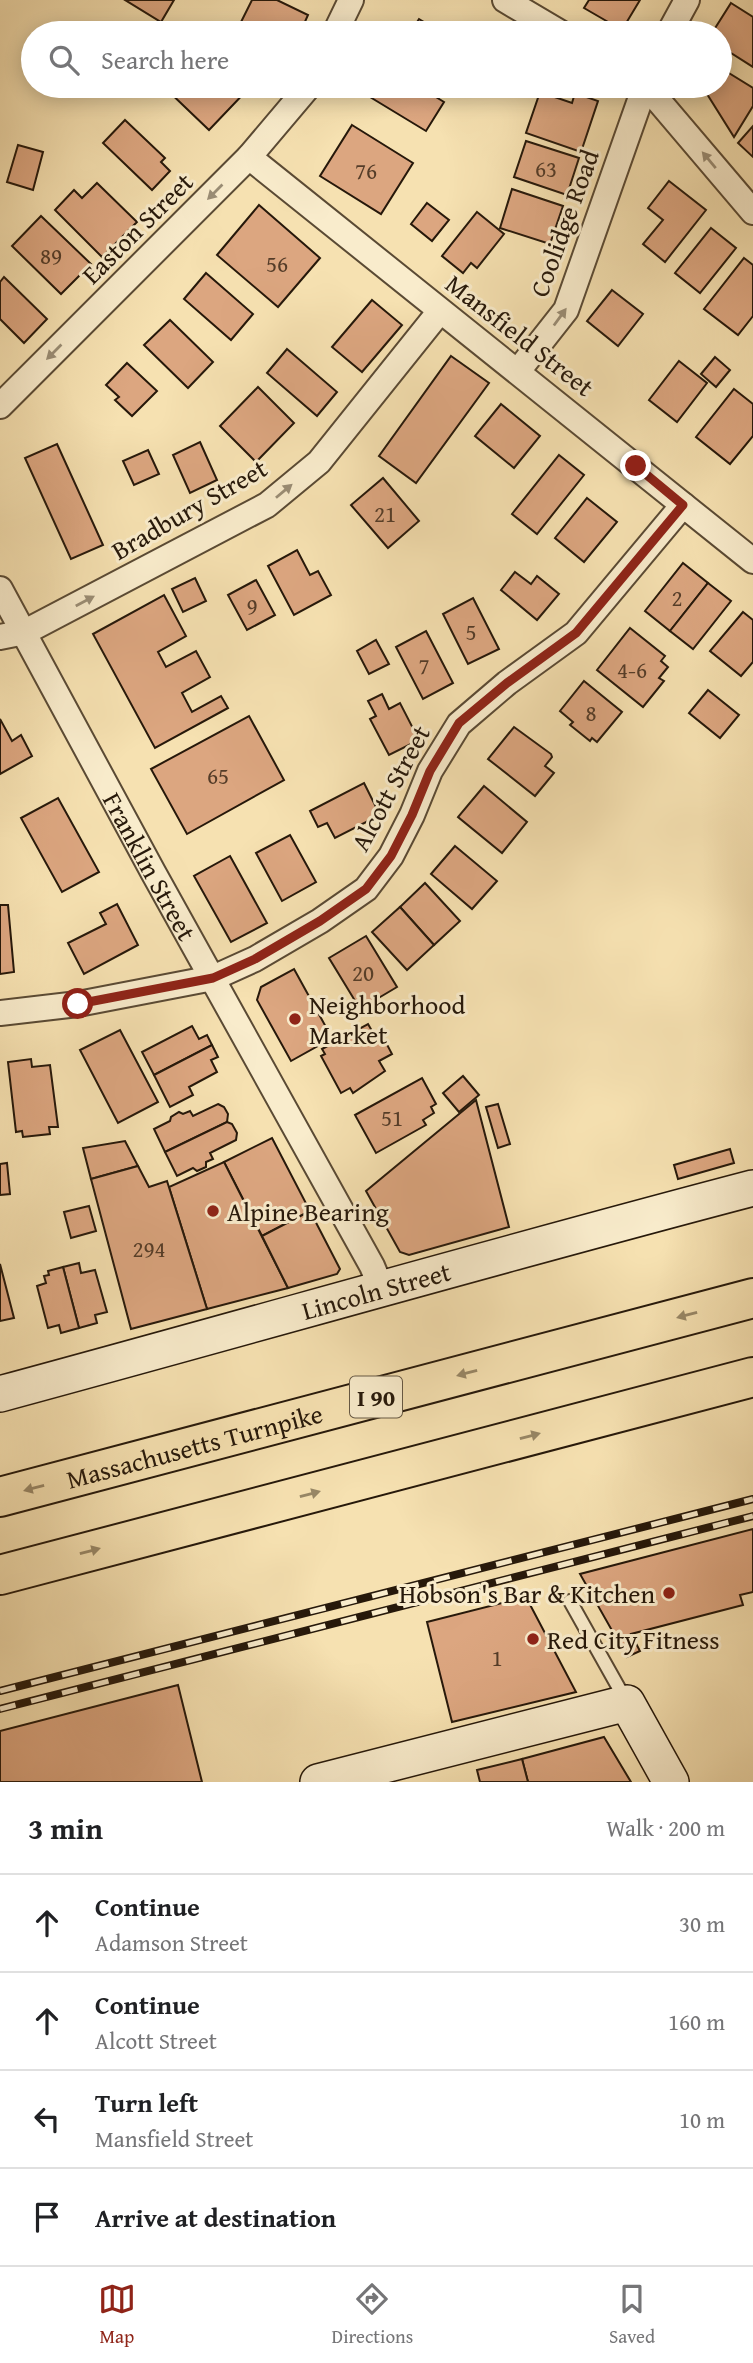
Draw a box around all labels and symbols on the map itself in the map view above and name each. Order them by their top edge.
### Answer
street label: Coolidge Road [519,144,609,302]
house number: 63 [535,152,557,185]
one-way arrow [702,152,717,169]
house number: 76 [355,154,377,187]
street label: Easton Street [72,163,202,293]
one-way arrow [206,183,223,200]
house number: 89 [40,239,62,272]
house number: 56 [266,247,288,280]
street label: Mansfield Street [437,265,603,405]
one-way arrow [553,308,567,326]
one-way arrow [45,344,62,361]
street label: Bradbury Street [104,449,274,569]
route end [620,450,651,481]
one-way arrow [275,484,292,499]
house number: 21 [374,497,396,530]
house number: 2 [671,581,683,614]
house number: 9 [246,589,258,622]
one-way arrow [75,595,95,606]
house number: 5 [465,615,477,648]
house number: 7 [418,649,430,682]
house number: 4-6 [617,653,647,686]
house number: 8 [585,696,597,729]
street label: Alcott Street [340,718,440,858]
house number: 65 [207,759,229,792]
street label: Franklin Street [94,785,207,947]
house number: 20 [352,956,374,989]
place label: Neighborhood Market [309,985,466,1054]
route start [62,988,93,1019]
marker: Neighborhood Market [287,1011,303,1027]
house number: 51 [381,1101,403,1134]
place label: Alpine Bearing [227,1192,389,1231]
marker: Alpine Bearing [205,1203,221,1219]
house number: 294 [132,1232,166,1265]
street label: Lincoln Street [297,1251,455,1330]
one-way arrow [676,1310,698,1321]
one-way arrow [456,1369,477,1379]
road number: I 90 [350,1377,402,1418]
street label: Massachusetts Turnpike [62,1393,327,1498]
one-way arrow [519,1430,541,1441]
one-way arrow [23,1483,45,1494]
one-way arrow [299,1488,321,1499]
one-way arrow [80,1546,101,1556]
place label: Hobson's Bar & Kitchen [399,1574,655,1613]
marker: Hobson's Bar & Kitchen [661,1585,677,1601]
place label: Red City Fitness [547,1620,720,1659]
marker: Red City Fitness [525,1631,541,1647]
house number: 1 [491,1641,503,1674]

